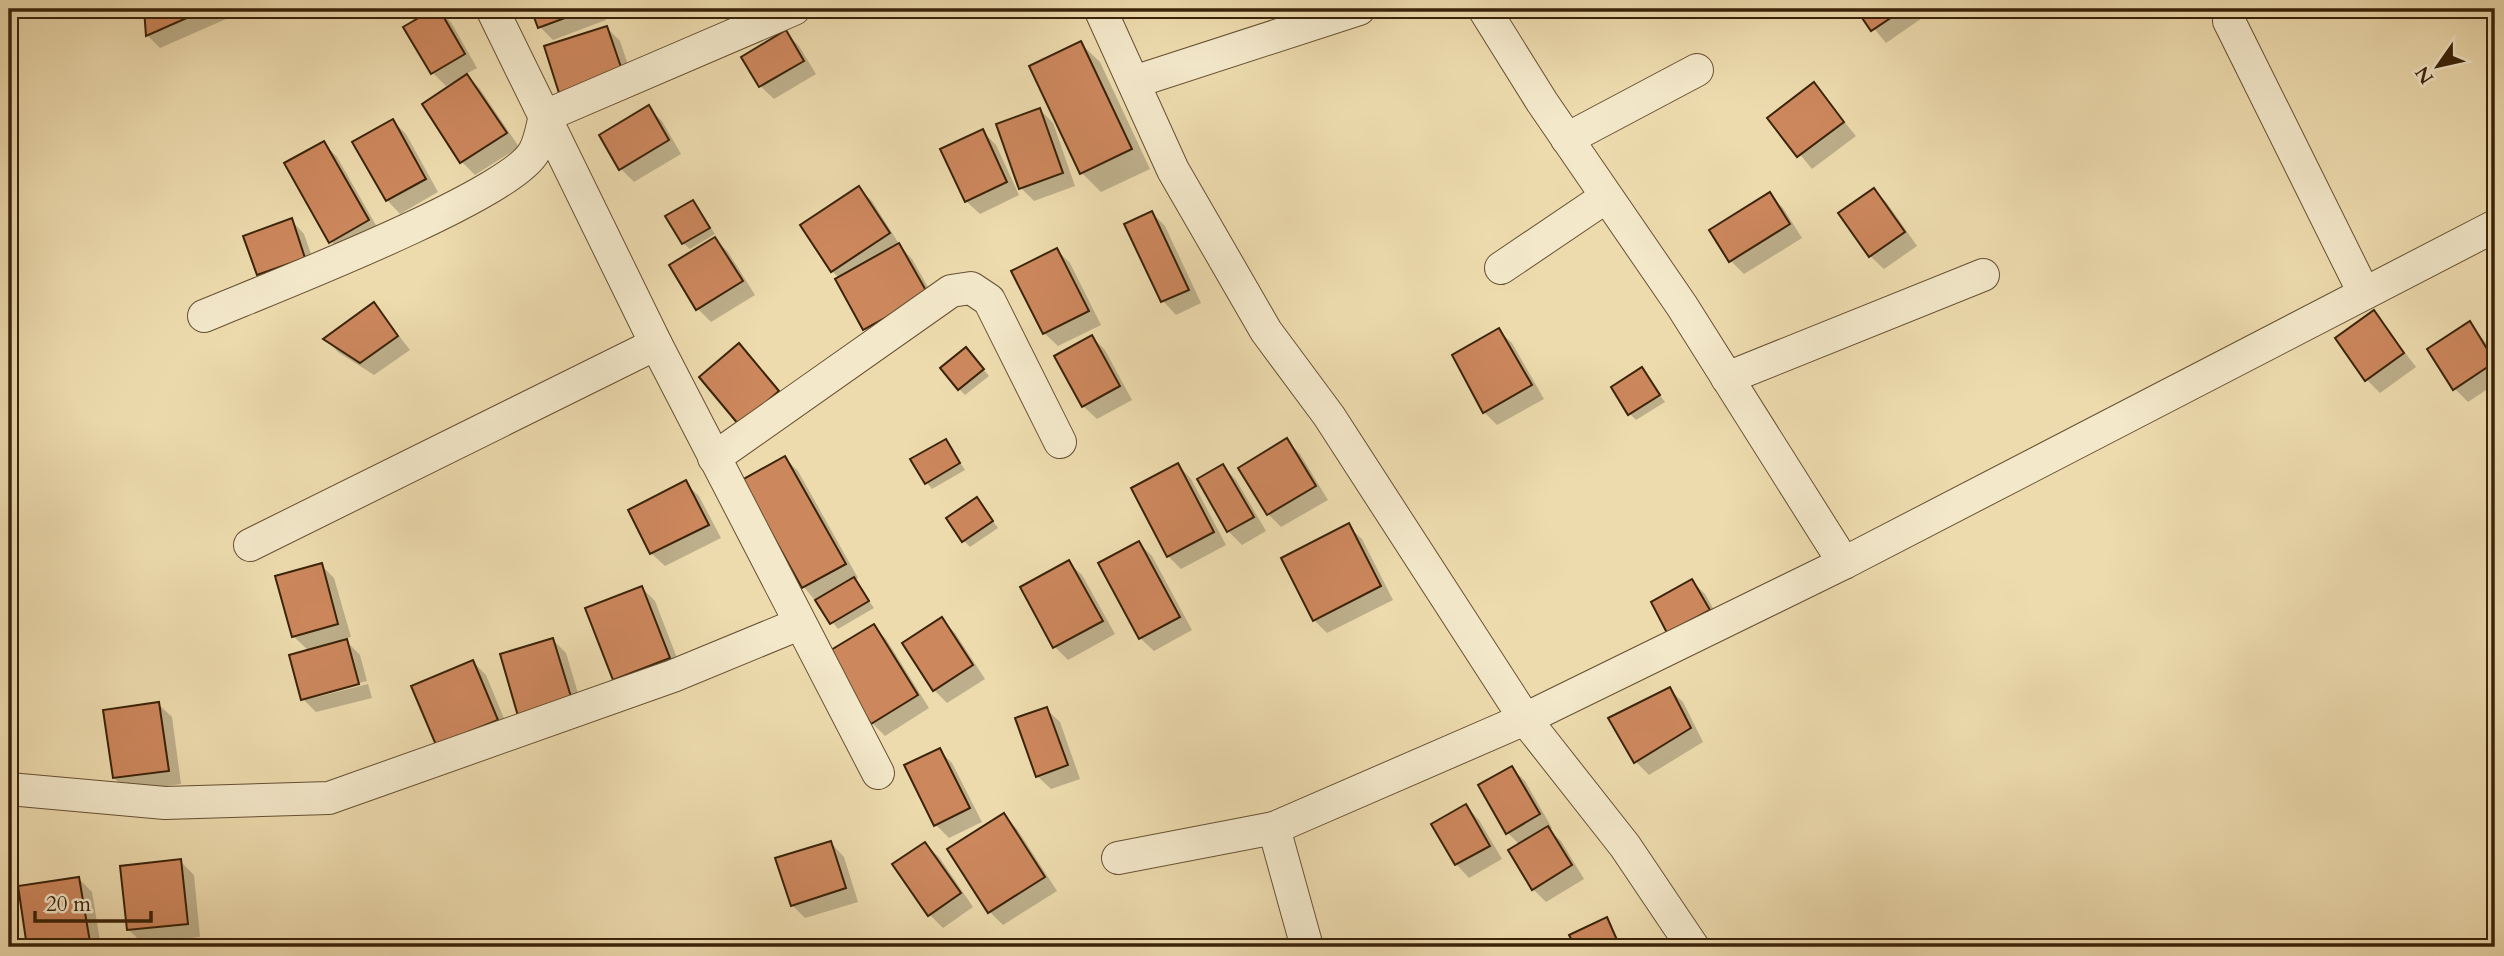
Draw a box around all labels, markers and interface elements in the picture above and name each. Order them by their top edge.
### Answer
north arrow [2402,32,2472,102]
text: N [2409,60,2440,89]
scale bar [35,879,150,923]
text: 20 m [46,890,91,919]

